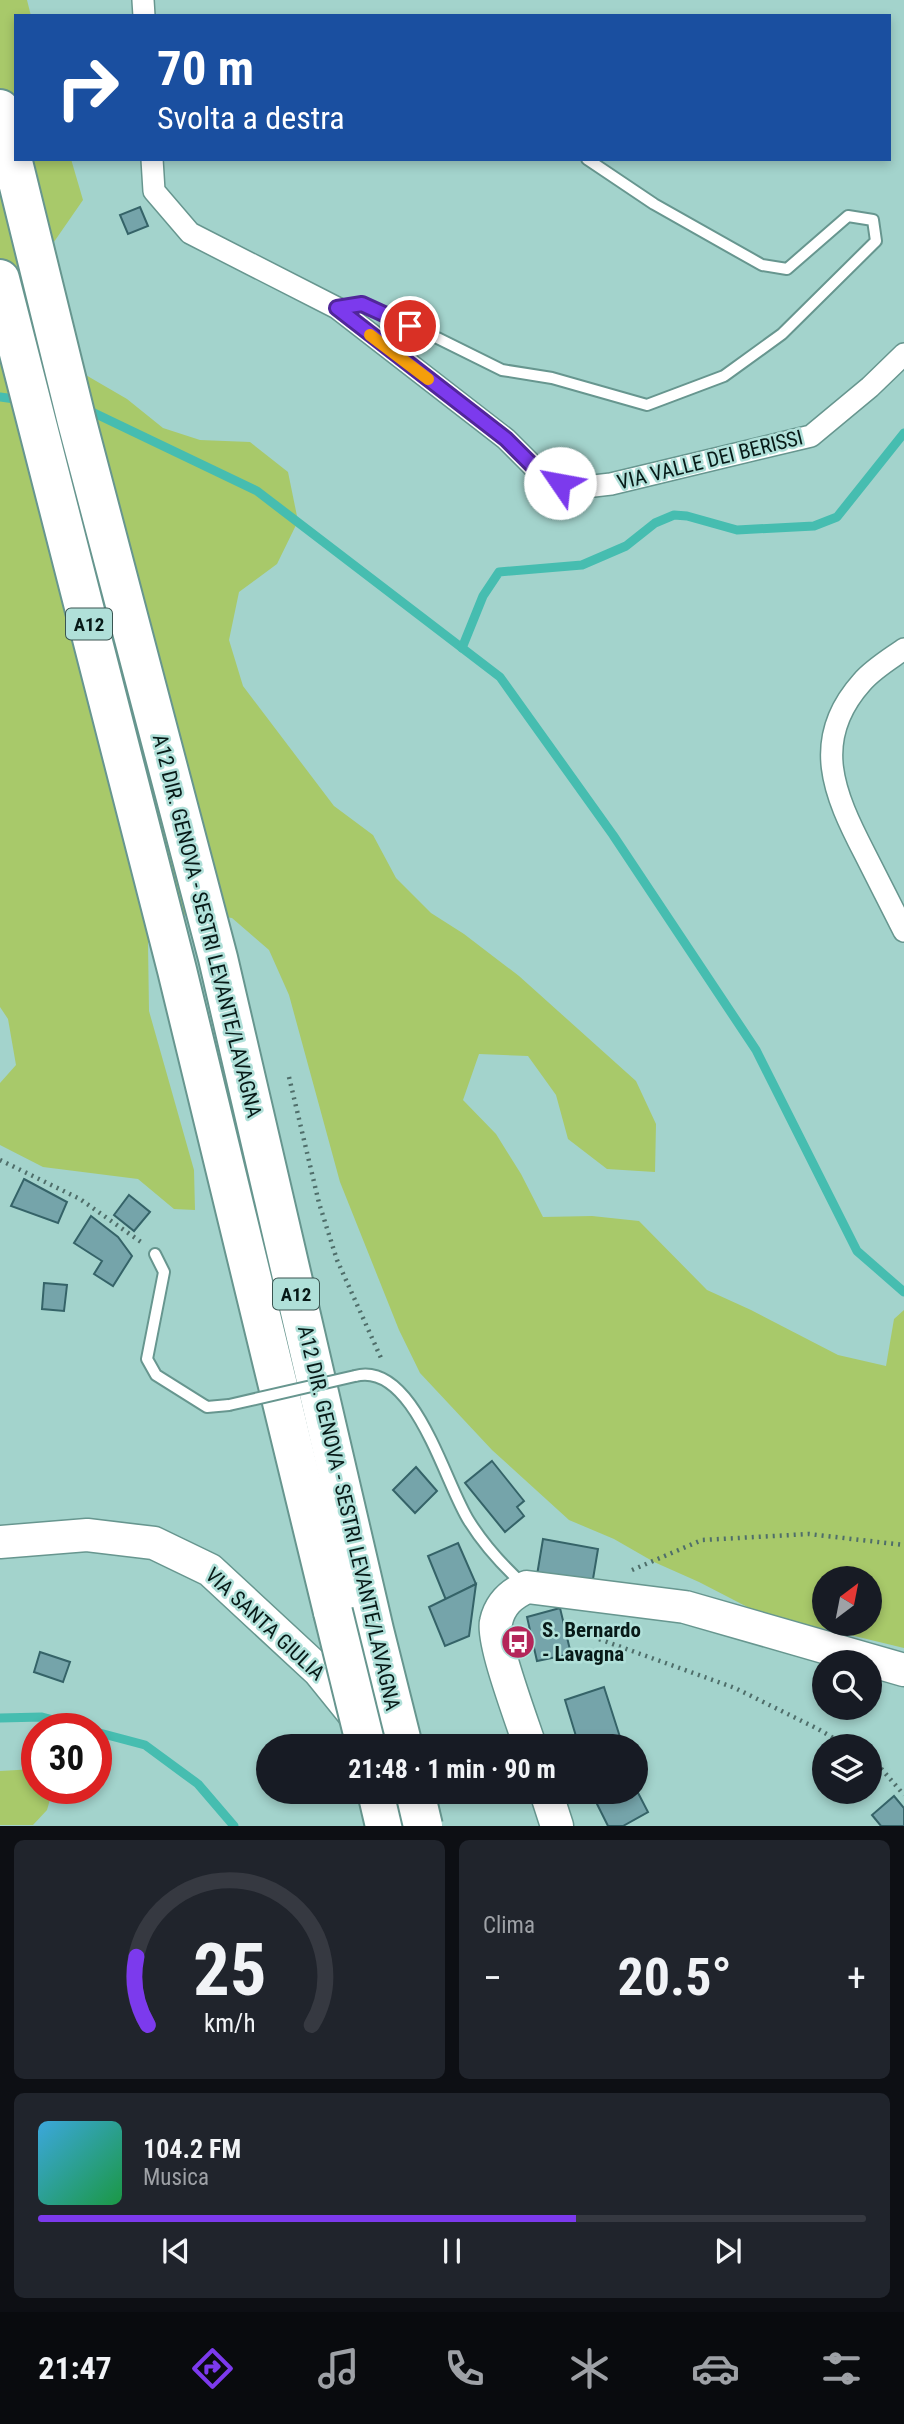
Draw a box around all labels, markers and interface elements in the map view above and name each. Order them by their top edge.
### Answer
text: 70 m [157,40,254,97]
icon: right [42,42,133,133]
text: Svolta a destra [157,99,345,137]
pin [380,296,440,356]
icon: arrive [391,307,429,345]
street label: VIA VALLE DEI BERISSI [615,425,805,495]
position arrow [523,446,597,520]
road number: A12 [66,608,112,639]
street label: A12 DIR. GENOVA - SESTRI LEVANTE/LAVAGNA [148,732,266,1120]
road number: A12 [273,1278,319,1310]
street label: A12 DIR. GENOVA - SESTRI LEVANTE/LAVAGNA [293,1323,405,1713]
street label: VIA SANTA GIULIA [201,1563,329,1685]
north arrow [812,1566,882,1636]
map controls [812,1566,882,1804]
place label: S. Bernardo - Lavagna [542,1618,641,1666]
bus stop icon: S. Bernardo - Lavagna [499,1623,537,1661]
button: search [812,1650,882,1720]
speed limit sign: 30 [21,1713,112,1804]
button: layers [812,1734,882,1804]
text: 21:48 · 1 min · 90 m [348,1754,556,1784]
text: Clima [483,1912,535,1939]
text: 25 [193,1928,266,2014]
text: 20.5° [617,1947,732,2008]
text: − [483,1956,502,2000]
text: + [847,1956,866,2000]
text: km/h [204,2009,255,2038]
text: 104.2 FM [143,2134,241,2164]
text: Musica [143,2164,209,2191]
icon: previous [157,2232,195,2270]
icon: pause [433,2232,471,2270]
icon: next [709,2232,747,2270]
icon: directions [188,2344,237,2393]
icon: music [314,2344,363,2393]
icon: phone [440,2344,489,2393]
icon: climate [565,2344,614,2393]
icon: car [691,2344,740,2393]
icon: filters [817,2344,866,2393]
text: 21:47 [38,2349,112,2387]

